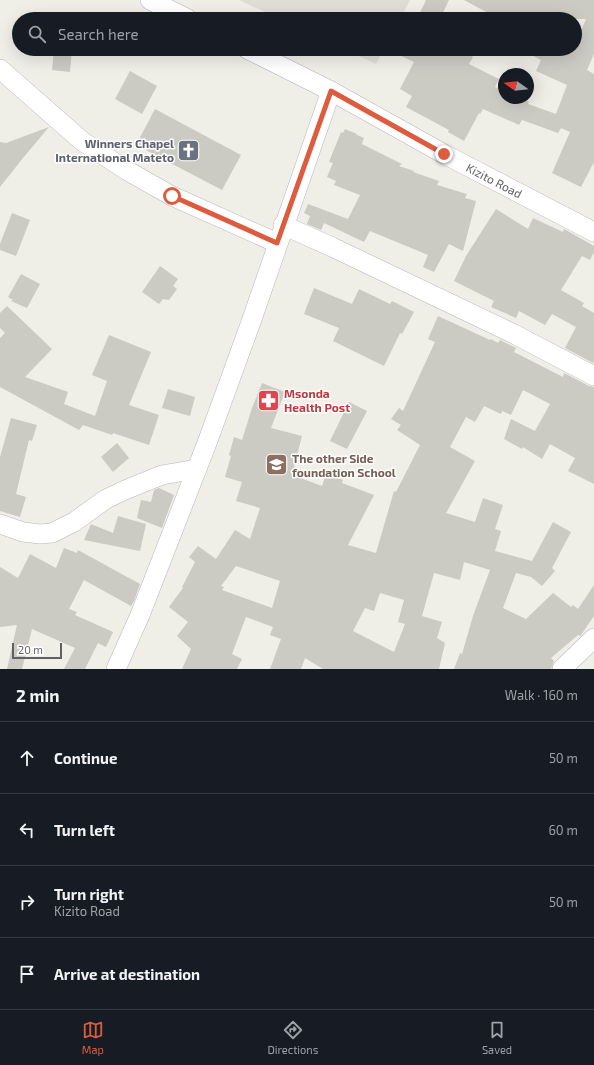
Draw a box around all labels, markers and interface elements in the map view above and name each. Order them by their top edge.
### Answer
search box [12,12,582,56]
icon: search [26,23,48,45]
text: Search here [58,25,139,43]
north arrow [498,68,534,104]
place label: Winners Chapel International Mateto [55,136,174,164]
church icon: Winners Chapel International Mateto [176,137,202,163]
route end [435,145,453,163]
street label: Kizito Road [464,160,525,200]
route start [163,187,181,205]
place label: Msonda Health Post [284,386,350,414]
pharmacy icon: Msonda Health Post [256,387,282,413]
place label: The other Side foundation School [292,451,396,479]
school or university icon: The other Side foundation School [263,452,289,478]
scale bar [12,641,62,660]
text: 20 m [18,643,43,656]
text: 2 min [16,685,59,705]
text: Walk · 160 m [505,687,578,703]
icon: ahead [16,747,38,769]
text: Continue [54,749,117,767]
text: 50 m [549,750,578,766]
icon: left [16,819,38,841]
text: Turn left [54,821,115,839]
text: 60 m [548,822,578,838]
text: Turn right [54,885,124,903]
icon: right [16,891,38,913]
text: 50 m [549,894,578,910]
text: Kizito Road [54,903,120,919]
icon: arrive [16,963,38,985]
text: Arrive at destination [54,965,200,983]
tab: Map [82,1019,104,1056]
tab: Directions [268,1019,318,1056]
tab: Saved [482,1019,512,1056]

